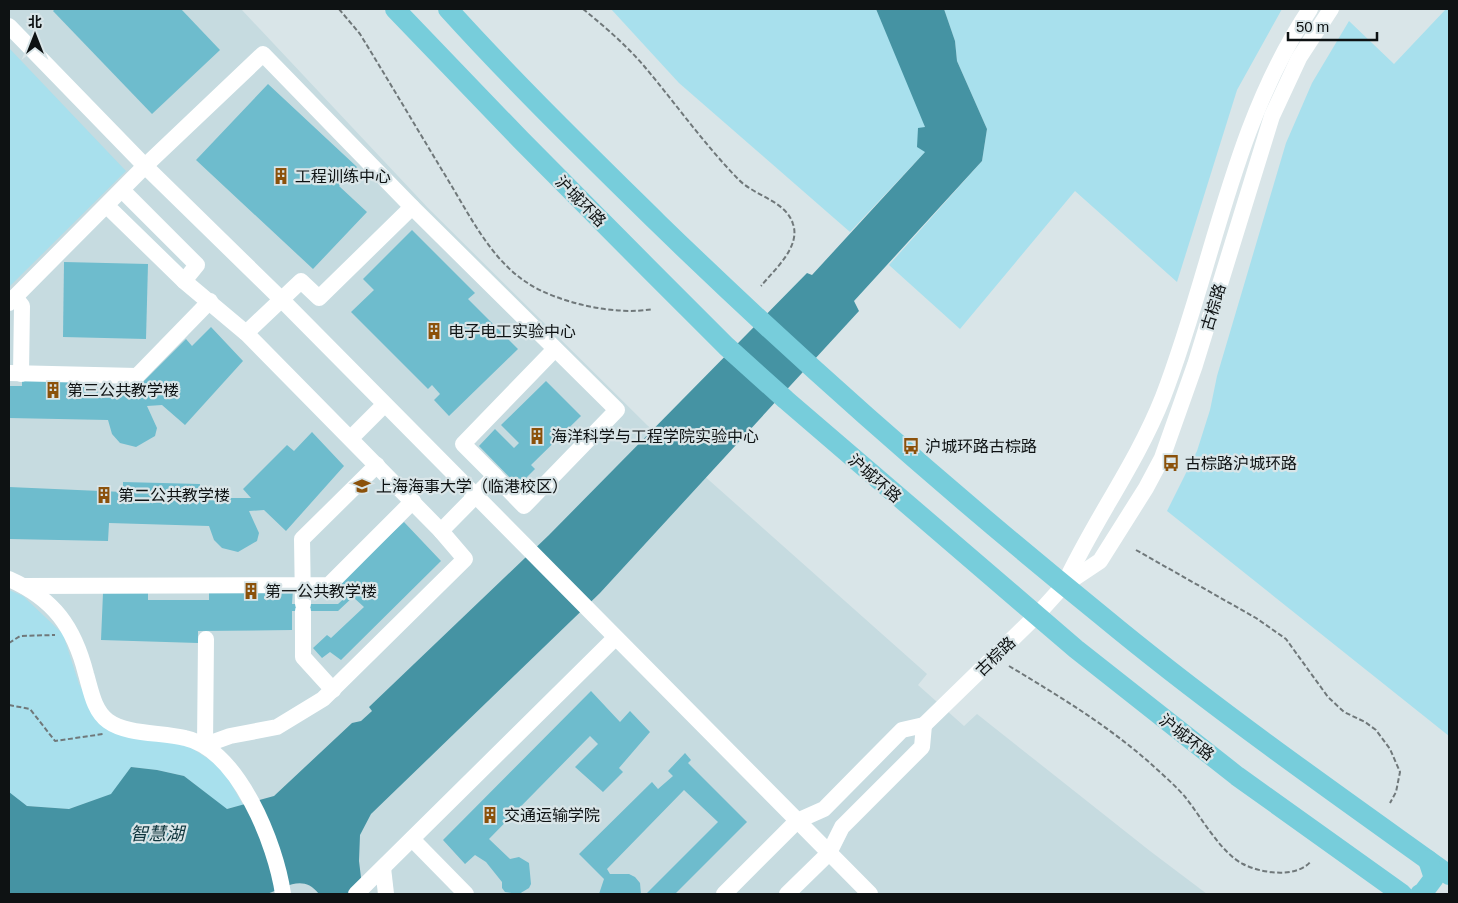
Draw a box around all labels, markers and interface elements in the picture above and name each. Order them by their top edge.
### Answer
north arrow [10,10,60,60]
scale bar [1288,10,1377,42]
text: 北 [28,14,42,30]
text: 50 m [1296,18,1329,35]
building icon: 工程训练中心 [271,166,291,186]
place label: 工程训练中心 [295,168,391,185]
street label: 沪城环路 [552,173,609,230]
street label: 古棕路 [1198,282,1229,333]
building icon: 电子电工实验中心 [424,321,444,341]
place label: 电子电工实验中心 [448,323,576,340]
building icon: 第三公共教学楼 [43,380,63,400]
place label: 第三公共教学楼 [67,382,179,399]
building icon: 海洋科学与工程学院实验中心 [527,426,547,446]
place label: 海洋科学与工程学院实验中心 [551,428,759,445]
bus stop icon: 沪城环路古棕路 [901,436,921,456]
place label: 沪城环路古棕路 [925,438,1037,455]
street label: 沪城环路 [845,451,904,506]
bus stop icon: 古棕路沪城环路 [1161,453,1181,473]
place label: 古棕路沪城环路 [1185,455,1297,472]
school or university icon: 上海海事大学（临港校区） [352,476,372,496]
place label: 上海海事大学（临港校区） [376,478,568,495]
building icon: 第二公共教学楼 [94,485,114,505]
place label: 第二公共教学楼 [118,487,230,504]
building icon: 第一公共教学楼 [241,581,261,601]
place label: 第一公共教学楼 [265,583,377,600]
street label: 古棕路 [972,634,1019,679]
street label: 沪城环路 [1156,711,1217,764]
building icon: 交通运输学院 [480,805,500,825]
place label: 交通运输学院 [504,807,600,824]
water label: 智慧湖 [130,824,187,844]

